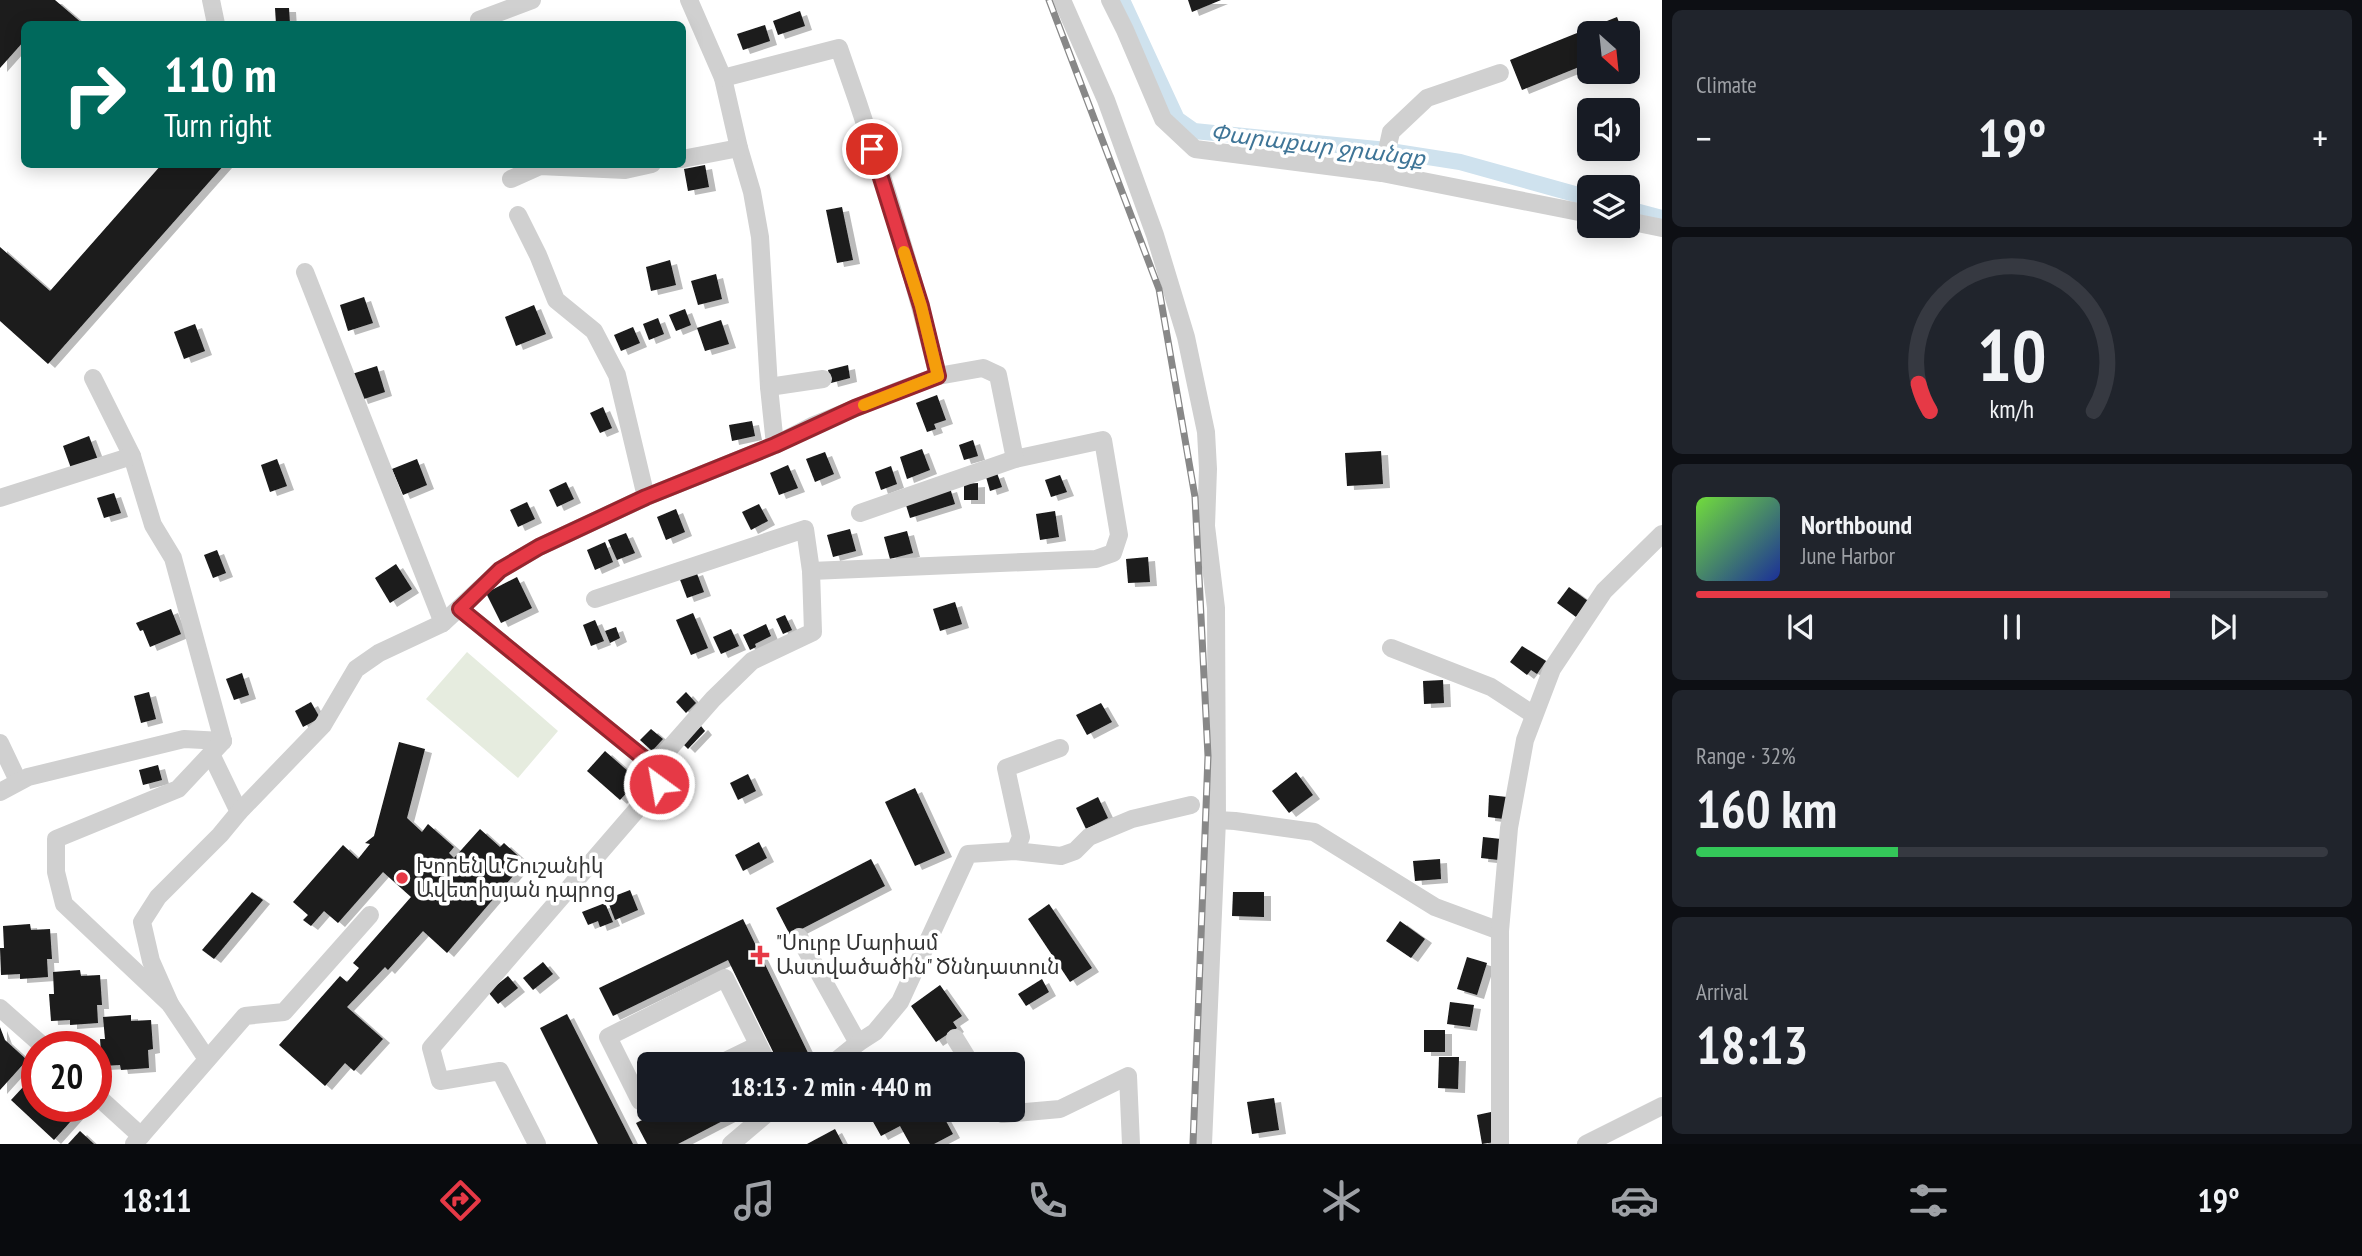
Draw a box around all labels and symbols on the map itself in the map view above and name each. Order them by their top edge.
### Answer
north arrow [1577,21,1640,84]
water label: Փարաքար ջրանցք [1209,117,1428,172]
pin [842,119,902,179]
position arrow [622,747,696,821]
place label: Խորեն և Շուշանիկ Ավետիսյան դպրոց [416,852,616,903]
marker: Խորեն և Շուշանիկ Ավետիսյան դպրոց [394,870,410,886]
place label: "Սուրբ Մարիամ Աստվածածին" Ծննդատուն [776,929,1060,980]
marker: "Սուրբ Մարիամ Աստվածածին" Ծննդատուն [750,945,770,965]
speed limit sign: 20 [21,1031,112,1122]

